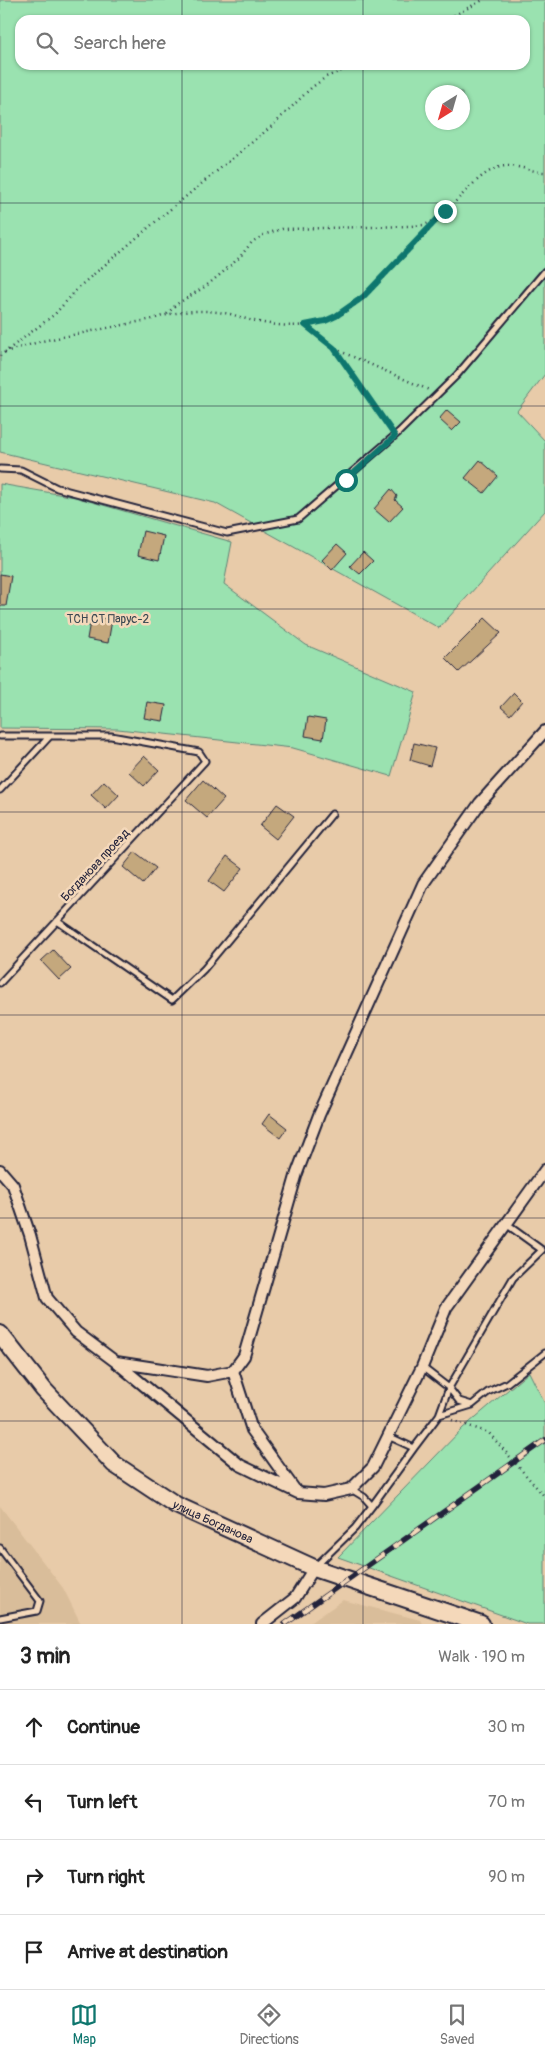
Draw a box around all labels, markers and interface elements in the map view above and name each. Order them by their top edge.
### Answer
search box [15,15,530,70]
icon: search [33,29,61,57]
text: Search here [73,31,166,55]
north arrow [425,85,470,130]
route end [434,200,457,223]
route start [335,469,358,492]
park label: ТСН СТ Парус-2 [67,612,149,627]
street label: Богданова проезд [58,825,133,905]
street label: улица Богданова [169,1497,256,1547]
text: 3 min [20,1643,70,1670]
text: Walk · 190 m [438,1647,525,1667]
icon: ahead [20,1713,48,1741]
text: Continue [67,1715,140,1739]
text: 30 m [487,1717,525,1737]
icon: left [20,1788,48,1816]
text: Turn left [67,1790,137,1814]
text: 70 m [488,1792,525,1812]
icon: right [20,1863,48,1891]
text: Turn right [67,1865,145,1889]
text: 90 m [488,1867,525,1887]
icon: arrive [20,1938,48,1966]
text: Arrive at destination [67,1940,228,1964]
tab: Map [70,2001,98,2048]
tab: Directions [239,2001,299,2048]
tab: Saved [440,2001,475,2048]

